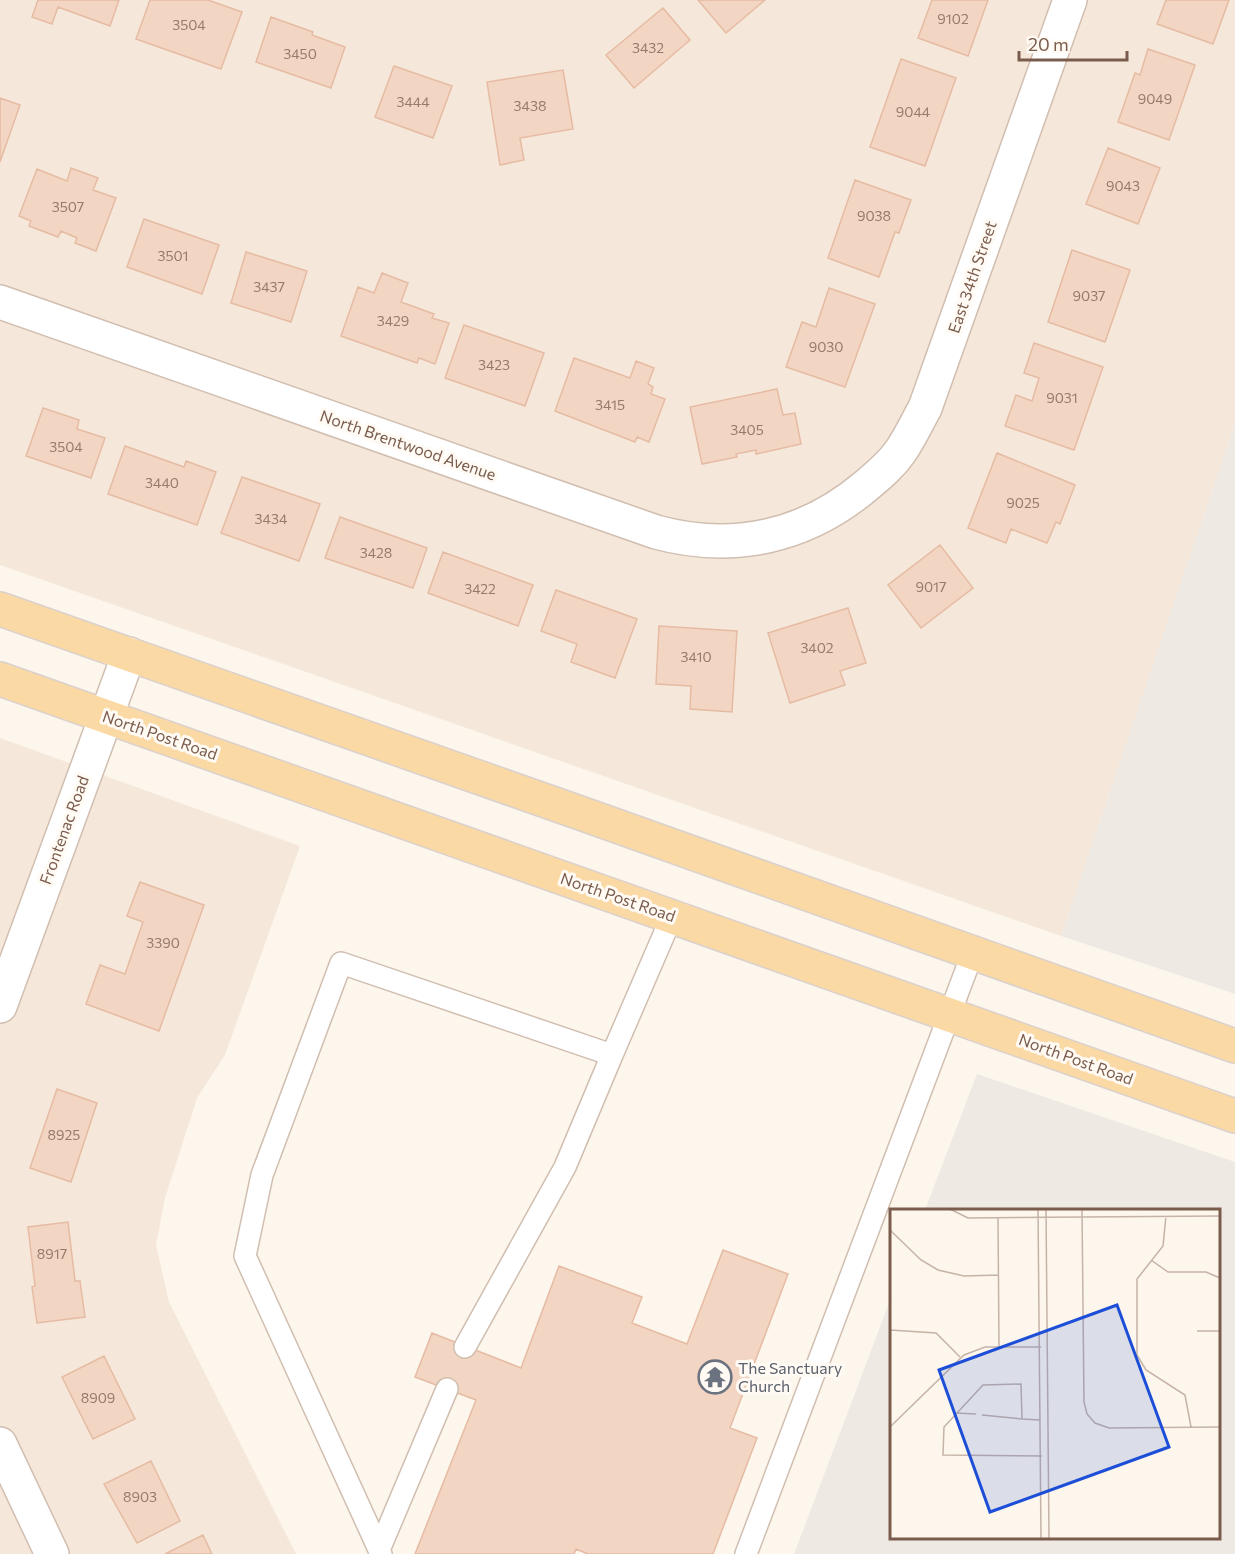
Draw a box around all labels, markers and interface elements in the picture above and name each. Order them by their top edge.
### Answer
house number: 9102 [937,10,969,27]
house number: 3504 [172,16,206,33]
scale bar [1019,24,1127,62]
text: 20 m [1028,33,1069,55]
house number: 3432 [632,39,664,56]
house number: 3450 [283,45,317,62]
house number: 9049 [1138,90,1172,107]
house number: 3444 [396,93,430,110]
house number: 3438 [514,97,546,114]
house number: 9044 [896,103,931,120]
house number: 9043 [1106,177,1140,194]
house number: 3507 [52,198,84,215]
house number: 9038 [857,207,891,224]
street label: East 34th Street [943,218,1000,335]
house number: 3501 [157,247,189,264]
house number: 3437 [253,278,285,295]
house number: 9037 [1073,287,1105,304]
house number: 3429 [377,312,409,329]
house number: 9030 [809,338,843,355]
house number: 3423 [478,356,510,373]
house number: 9031 [1046,389,1078,406]
house number: 3415 [595,396,625,413]
street label: North Brentwood Avenue [318,405,499,484]
house number: 3405 [730,421,764,438]
house number: 3504 [49,438,83,455]
house number: 3440 [145,474,179,491]
house number: 9025 [1006,494,1040,511]
house number: 3434 [255,510,288,527]
house number: 3428 [360,544,392,561]
house number: 9017 [915,578,947,595]
house number: 3422 [464,580,496,597]
house number: 3402 [800,639,834,656]
house number: 3410 [680,648,712,665]
street label: North Post Road [100,706,220,763]
street label: Frontenac Road [35,773,92,887]
street label: North Post Road [558,868,678,925]
house number: 3390 [146,934,180,951]
street label: North Post Road [1016,1029,1136,1088]
house number: 8925 [48,1126,80,1143]
inset map [890,1209,1220,1539]
house number: 8917 [37,1245,67,1262]
place label: The Sanctuary Church [738,1358,842,1395]
temple icon: The Sanctuary Church [697,1359,733,1395]
house number: 8909 [81,1389,115,1406]
house number: 8903 [123,1488,157,1505]

